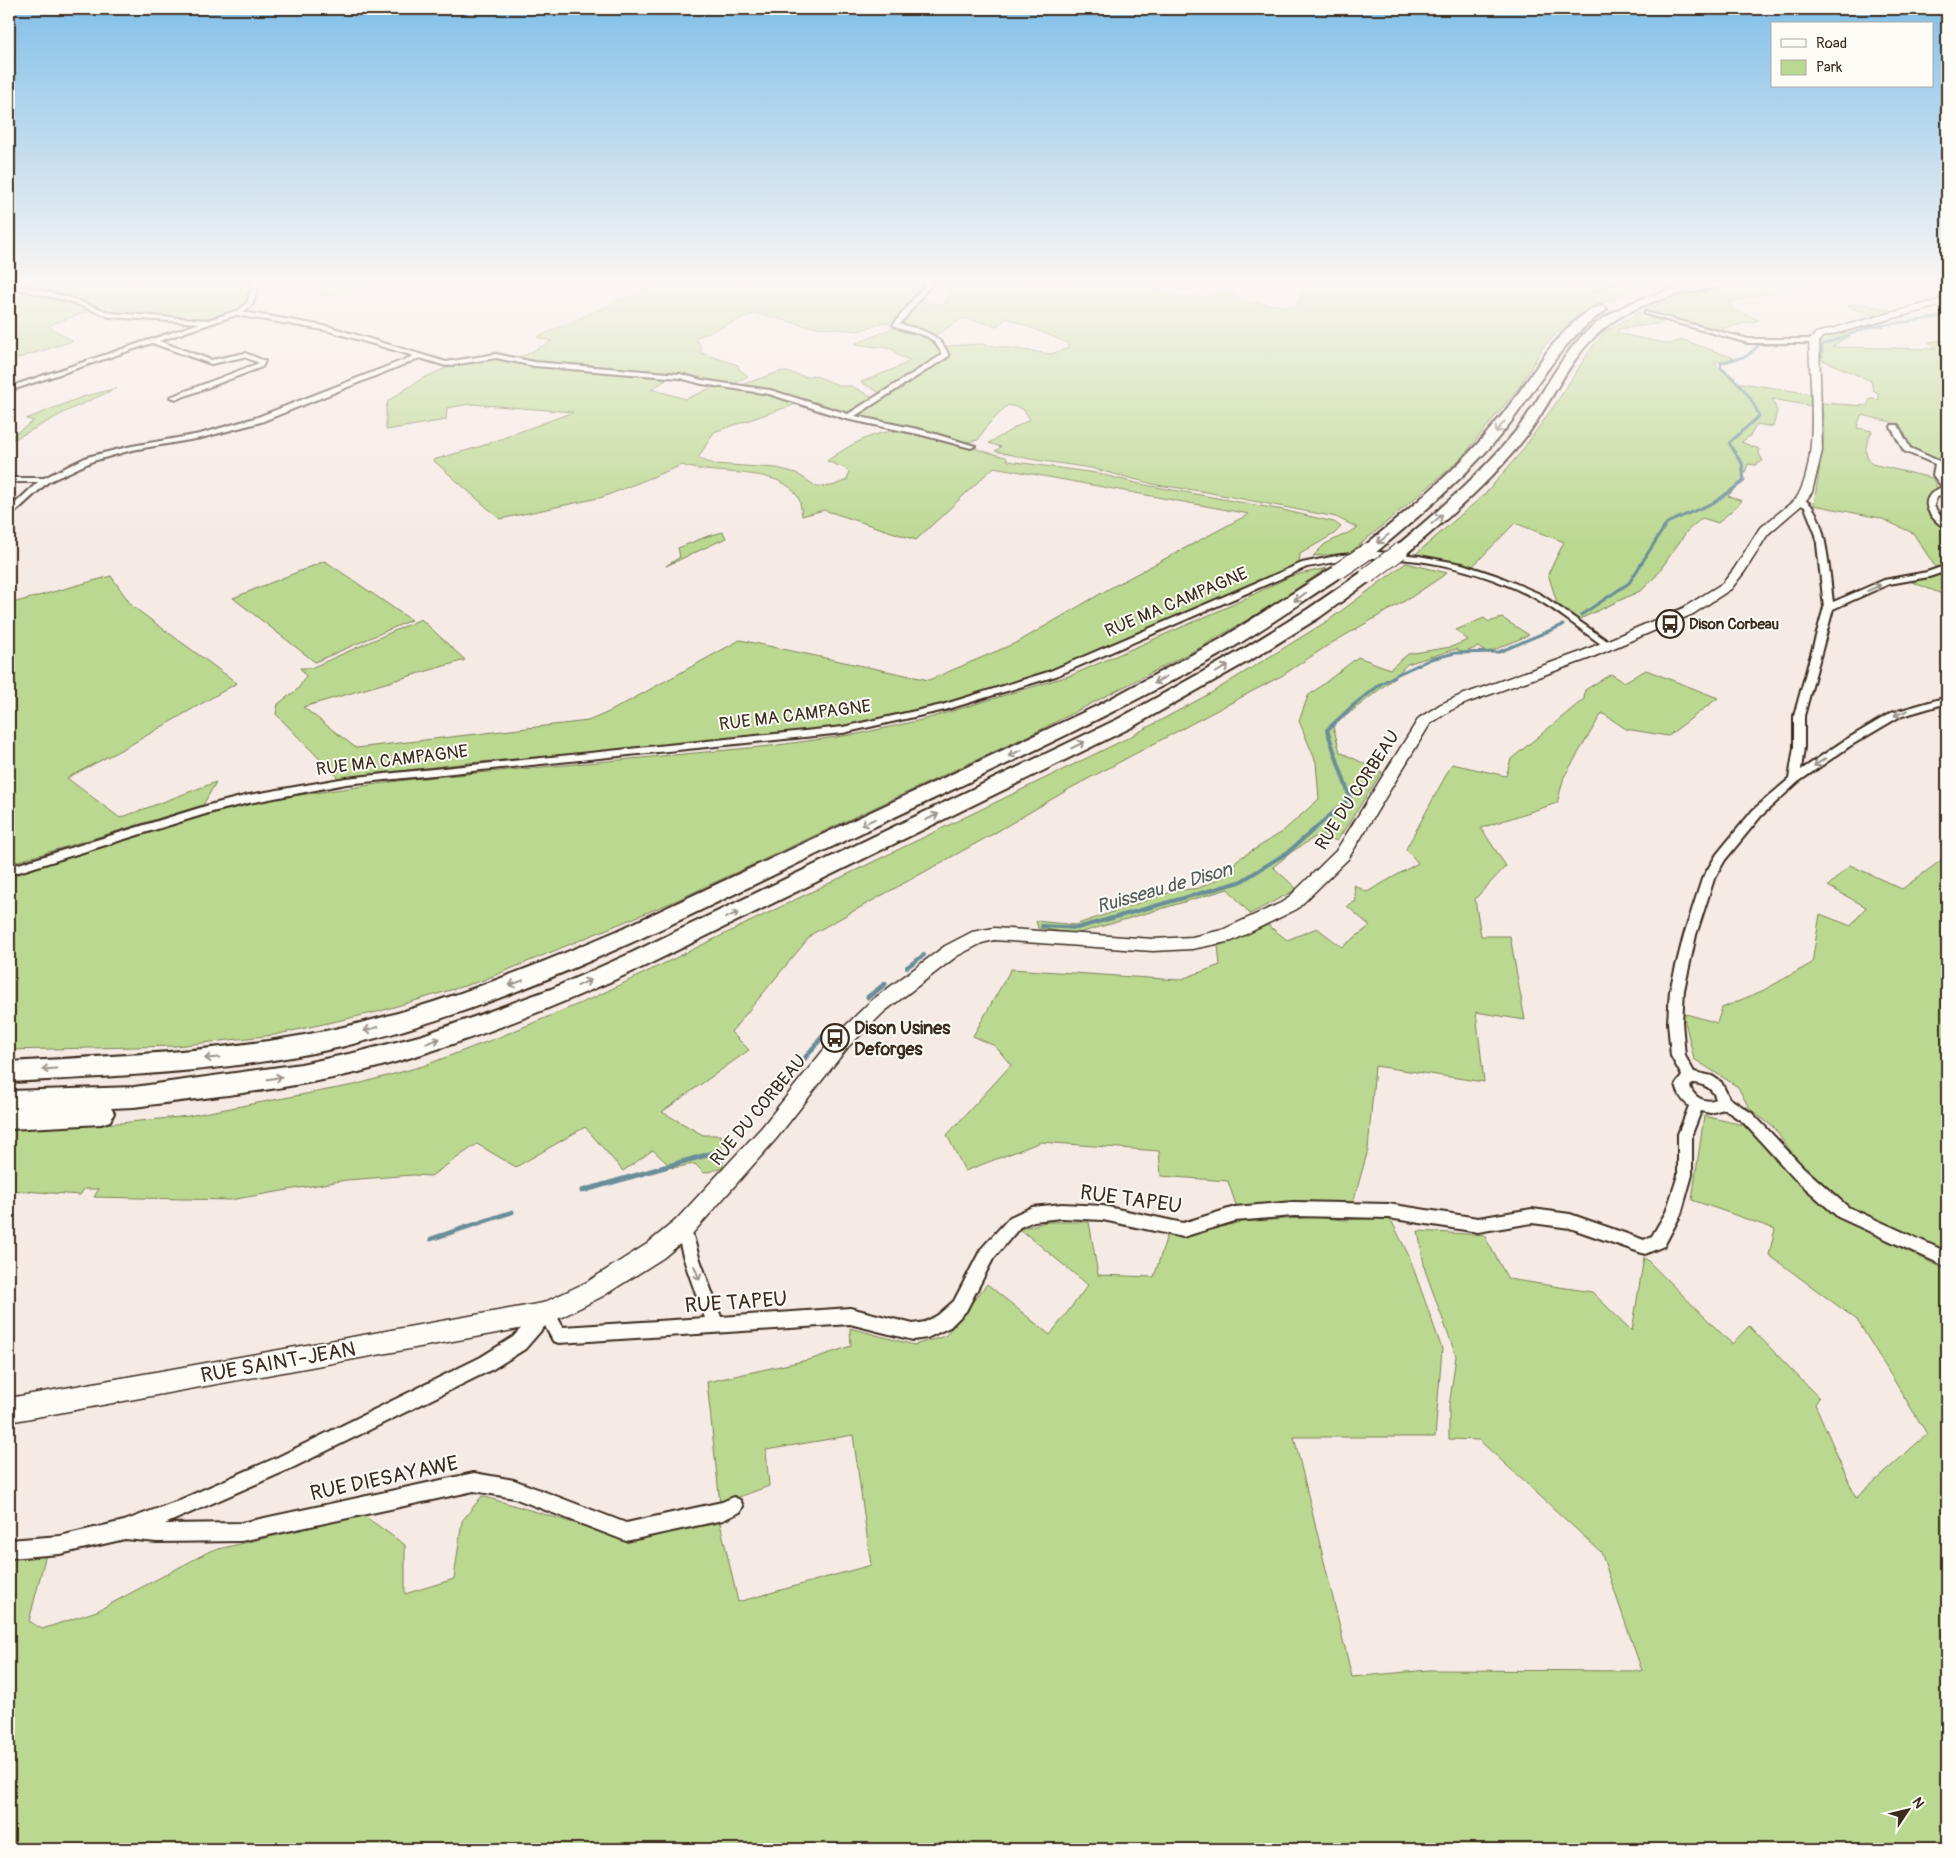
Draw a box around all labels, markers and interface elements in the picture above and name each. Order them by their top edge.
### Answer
legend [1771,22,1934,88]
text: Road [1816,34,1847,53]
text: Park [1816,58,1843,77]
one-way arrow [1495,420,1506,433]
one-way arrow [1431,514,1444,525]
one-way arrow [1377,533,1390,544]
street label: RUE MA CAMPAGNE [1101,562,1251,643]
one-way arrow [1866,583,1881,593]
one-way arrow [1293,592,1307,603]
bus stop icon: Dison Corbeau [1655,609,1685,639]
place label: Dison Corbeau [1689,615,1780,634]
one-way arrow [1214,664,1228,674]
one-way arrow [1153,676,1168,685]
street label: RUE MA CAMPAGNE [718,695,872,736]
one-way arrow [1893,709,1909,718]
street label: RUE DU CORBEAU [1310,726,1405,854]
street label: RUE MA CAMPAGNE [315,740,469,781]
one-way arrow [1070,740,1085,750]
one-way arrow [1008,749,1023,758]
one-way arrow [1813,757,1827,767]
one-way arrow [924,812,939,821]
one-way arrow [861,818,876,828]
water label: Ruisseau de Dison [1094,857,1236,919]
one-way arrow [724,909,739,919]
one-way arrow [576,978,591,988]
one-way arrow [509,979,524,988]
place label: Dison Usines Deforges [854,1017,951,1061]
bus stop icon: Dison Usines Deforges [820,1023,850,1053]
one-way arrow [364,1025,380,1034]
one-way arrow [424,1036,440,1046]
street label: RUE DU CORBEAU [705,1050,812,1171]
one-way arrow [204,1053,220,1063]
one-way arrow [42,1064,58,1074]
one-way arrow [266,1073,282,1083]
street label: RUE TAPEU [1078,1179,1184,1220]
one-way arrow [693,1265,703,1280]
street label: RUE TAPEU [684,1285,788,1320]
street label: RUE SAINT-JEAN [198,1336,358,1389]
street label: RUE DIESAYAWE [308,1450,461,1507]
north arrow [1884,1786,1934,1836]
text: N [1909,1794,1928,1812]

